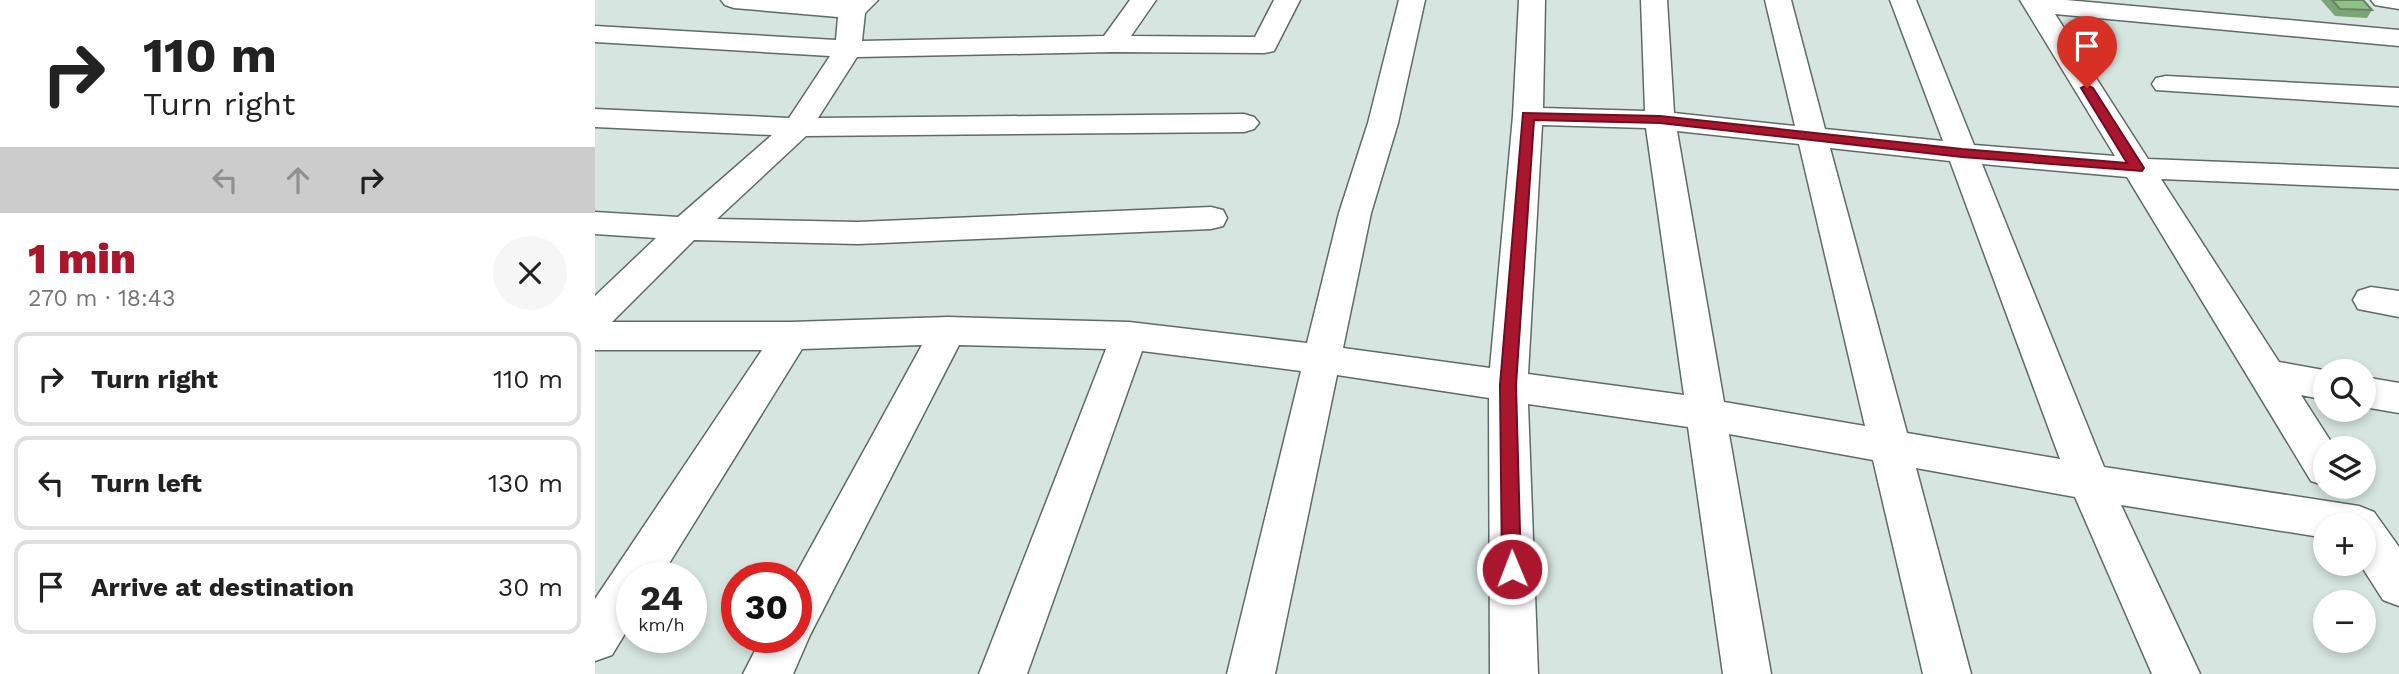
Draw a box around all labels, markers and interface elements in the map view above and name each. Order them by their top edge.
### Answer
pin [2057,16,2117,88]
text: 110 m [143,26,277,84]
icon: arrive [2068,27,2106,65]
icon: right [28,28,119,119]
text: Turn right [143,85,295,123]
icon: left [206,161,244,199]
icon: ahead [279,161,317,199]
icon: right [352,161,390,199]
text: 1 min [28,234,136,283]
button: close [493,236,567,310]
text: 270 m · 18:43 [28,285,175,312]
map controls [2313,359,2376,653]
button: search [2313,359,2376,422]
icon: right [32,360,70,398]
text: Turn right [91,364,218,394]
text: 110 m [493,364,563,394]
button: layers [2313,436,2376,499]
icon: left [32,464,70,502]
text: Turn left [91,468,202,498]
text: 130 m [488,468,563,498]
button: + [2313,513,2376,576]
position arrow [1475,532,1549,606]
speed limit sign: 30 [721,562,812,653]
icon: arrive [32,568,70,606]
text: Arrive at destination [91,572,354,602]
text: 30 m [498,572,563,602]
text: 24 [640,577,683,619]
button: − [2313,590,2376,653]
text: km/h [638,614,685,635]

